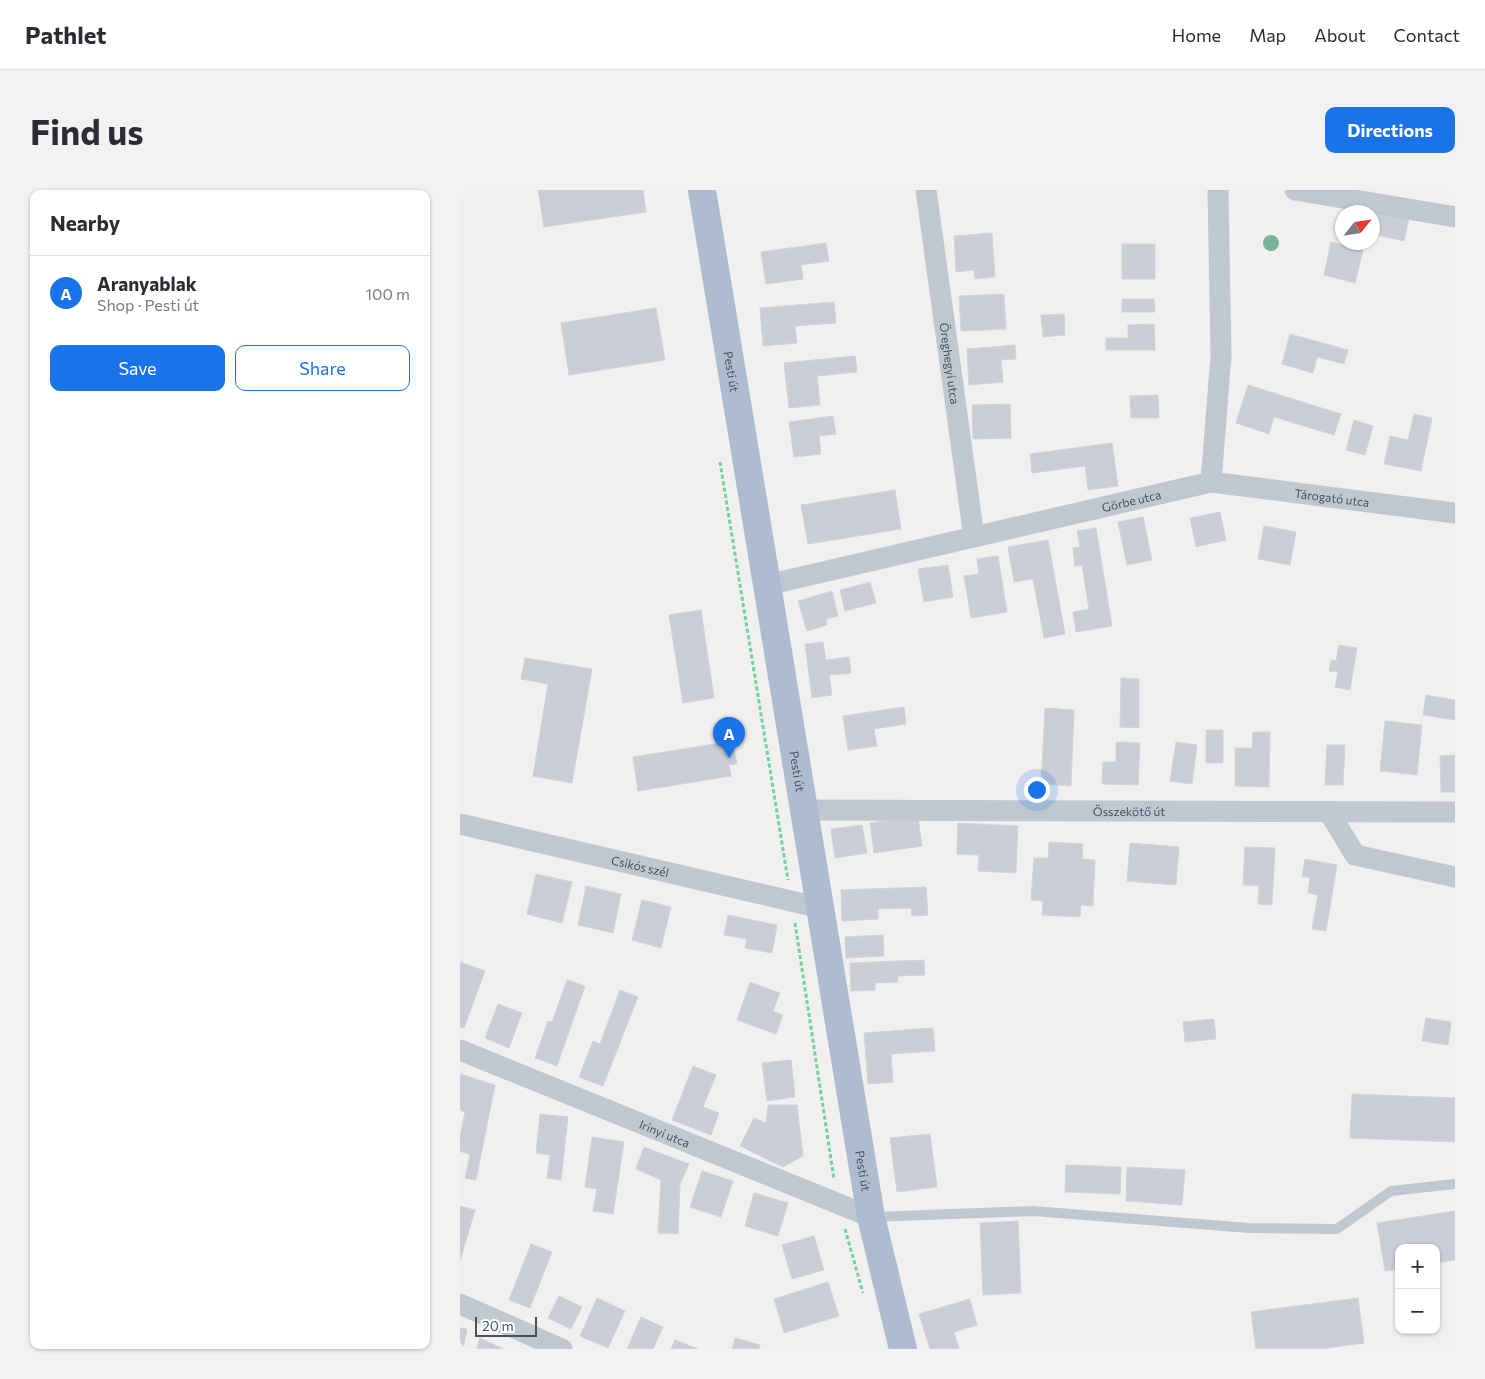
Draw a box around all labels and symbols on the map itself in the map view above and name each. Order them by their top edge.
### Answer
north arrow [1335,205,1380,250]
street label: Öreghegyi utca [937,322,963,405]
street label: Pesti út [722,350,742,393]
street label: Tárogató utca [1294,486,1370,509]
street label: Görbe utca [1100,487,1162,514]
pin: A [713,717,745,758]
street label: Pesti út [787,750,808,793]
your location [1024,777,1050,803]
street label: Összekötő út [1093,804,1165,818]
street label: Csikós szél [610,852,670,879]
street label: Irinyi utca [637,1117,692,1150]
street label: Pesti út [853,1149,874,1192]
scale bar [475,1314,538,1337]

